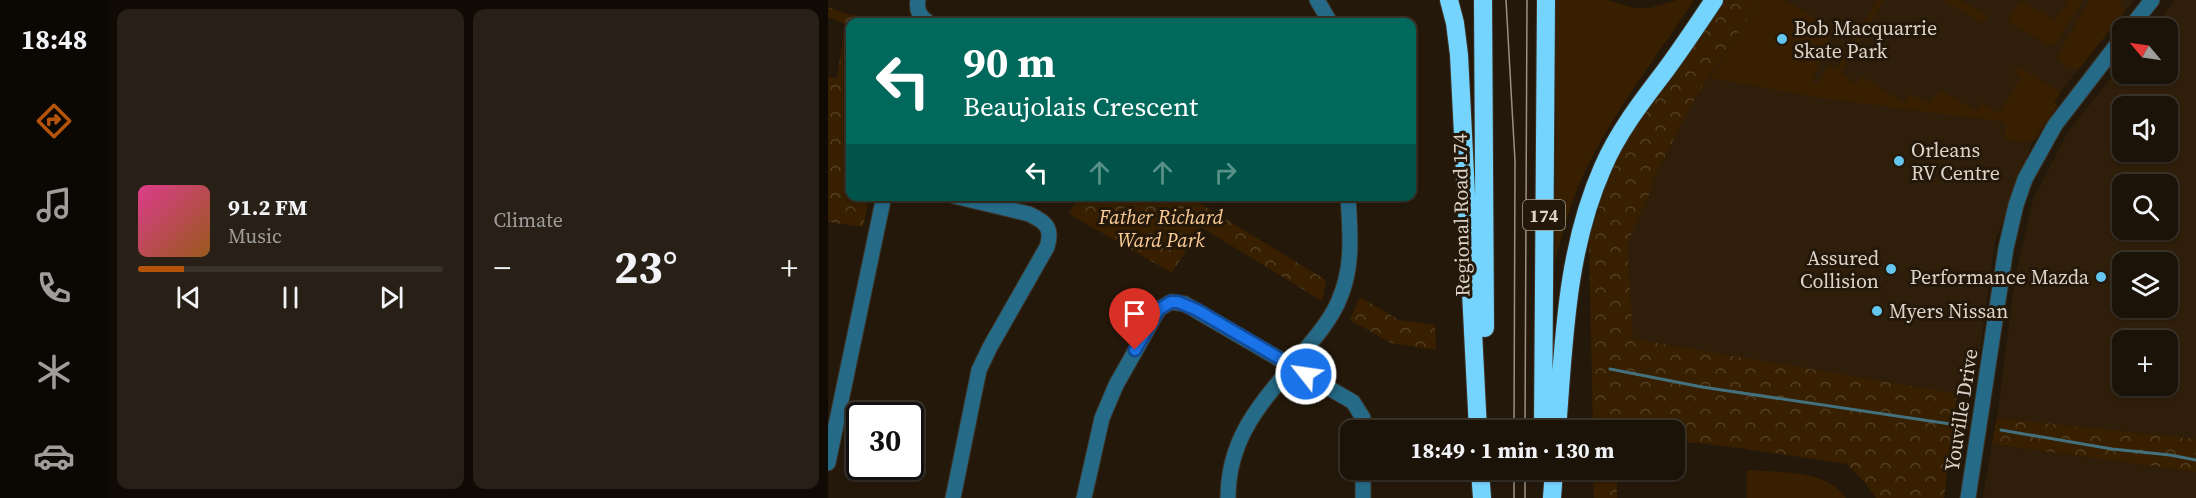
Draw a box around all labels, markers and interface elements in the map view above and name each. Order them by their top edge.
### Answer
place label: Bob Macquarrie Skate Park [1794,14,1937,65]
north arrow [2112,18,2178,84]
map controls [2112,18,2178,396]
text: 18:48 [21,21,87,58]
marker: Bob Macquarrie Skate Park [1775,32,1789,46]
text: 90 m [963,33,1056,91]
icon: left [864,42,942,120]
text: Beaujolais Crescent [963,88,1198,125]
button: sound [2112,96,2178,162]
icon: directions [33,100,75,142]
street label: Regional Road 174 [1446,133,1476,297]
place label: Orleans RV Centre [1911,136,2000,187]
marker: Orleans RV Centre [1892,154,1906,168]
icon: left [1020,156,1053,189]
icon: ahead [1083,156,1116,189]
icon: ahead [1146,156,1179,189]
icon: right [1209,156,1242,189]
button: search [2112,174,2178,240]
icon: music [33,184,75,226]
text: 91.2 FM [228,192,307,222]
road number: 174 [1523,200,1565,230]
park label: Father Richard Ward Park [1098,203,1224,254]
text: Climate [494,206,563,234]
text: Music [228,222,282,250]
text: 23° [614,236,678,298]
place label: Assured Collision [1800,244,1880,295]
text: − [494,245,511,290]
text: + [780,245,798,290]
button: layers [2112,252,2178,318]
marker: Assured Collision [1884,262,1898,276]
place label: Performance Mazda [1910,263,2090,291]
icon: phone [33,267,75,309]
marker: Performance Mazda [2094,270,2108,284]
icon: previous [172,281,205,314]
icon: pause [274,281,307,314]
icon: next [375,281,408,314]
pin [1109,288,1160,350]
icon: arrive [1118,297,1151,330]
place label: Myers Nissan [1889,297,2008,325]
marker: Myers Nissan [1870,304,1884,318]
button: + [2112,330,2178,396]
position arrow [1274,342,1338,406]
street label: Youville Drive [1937,347,1985,473]
icon: climate [33,351,75,393]
speed limit sign: 30 [846,402,924,480]
icon: car [33,435,75,477]
text: 18:49 · 1 min · 130 m [1411,435,1614,465]

